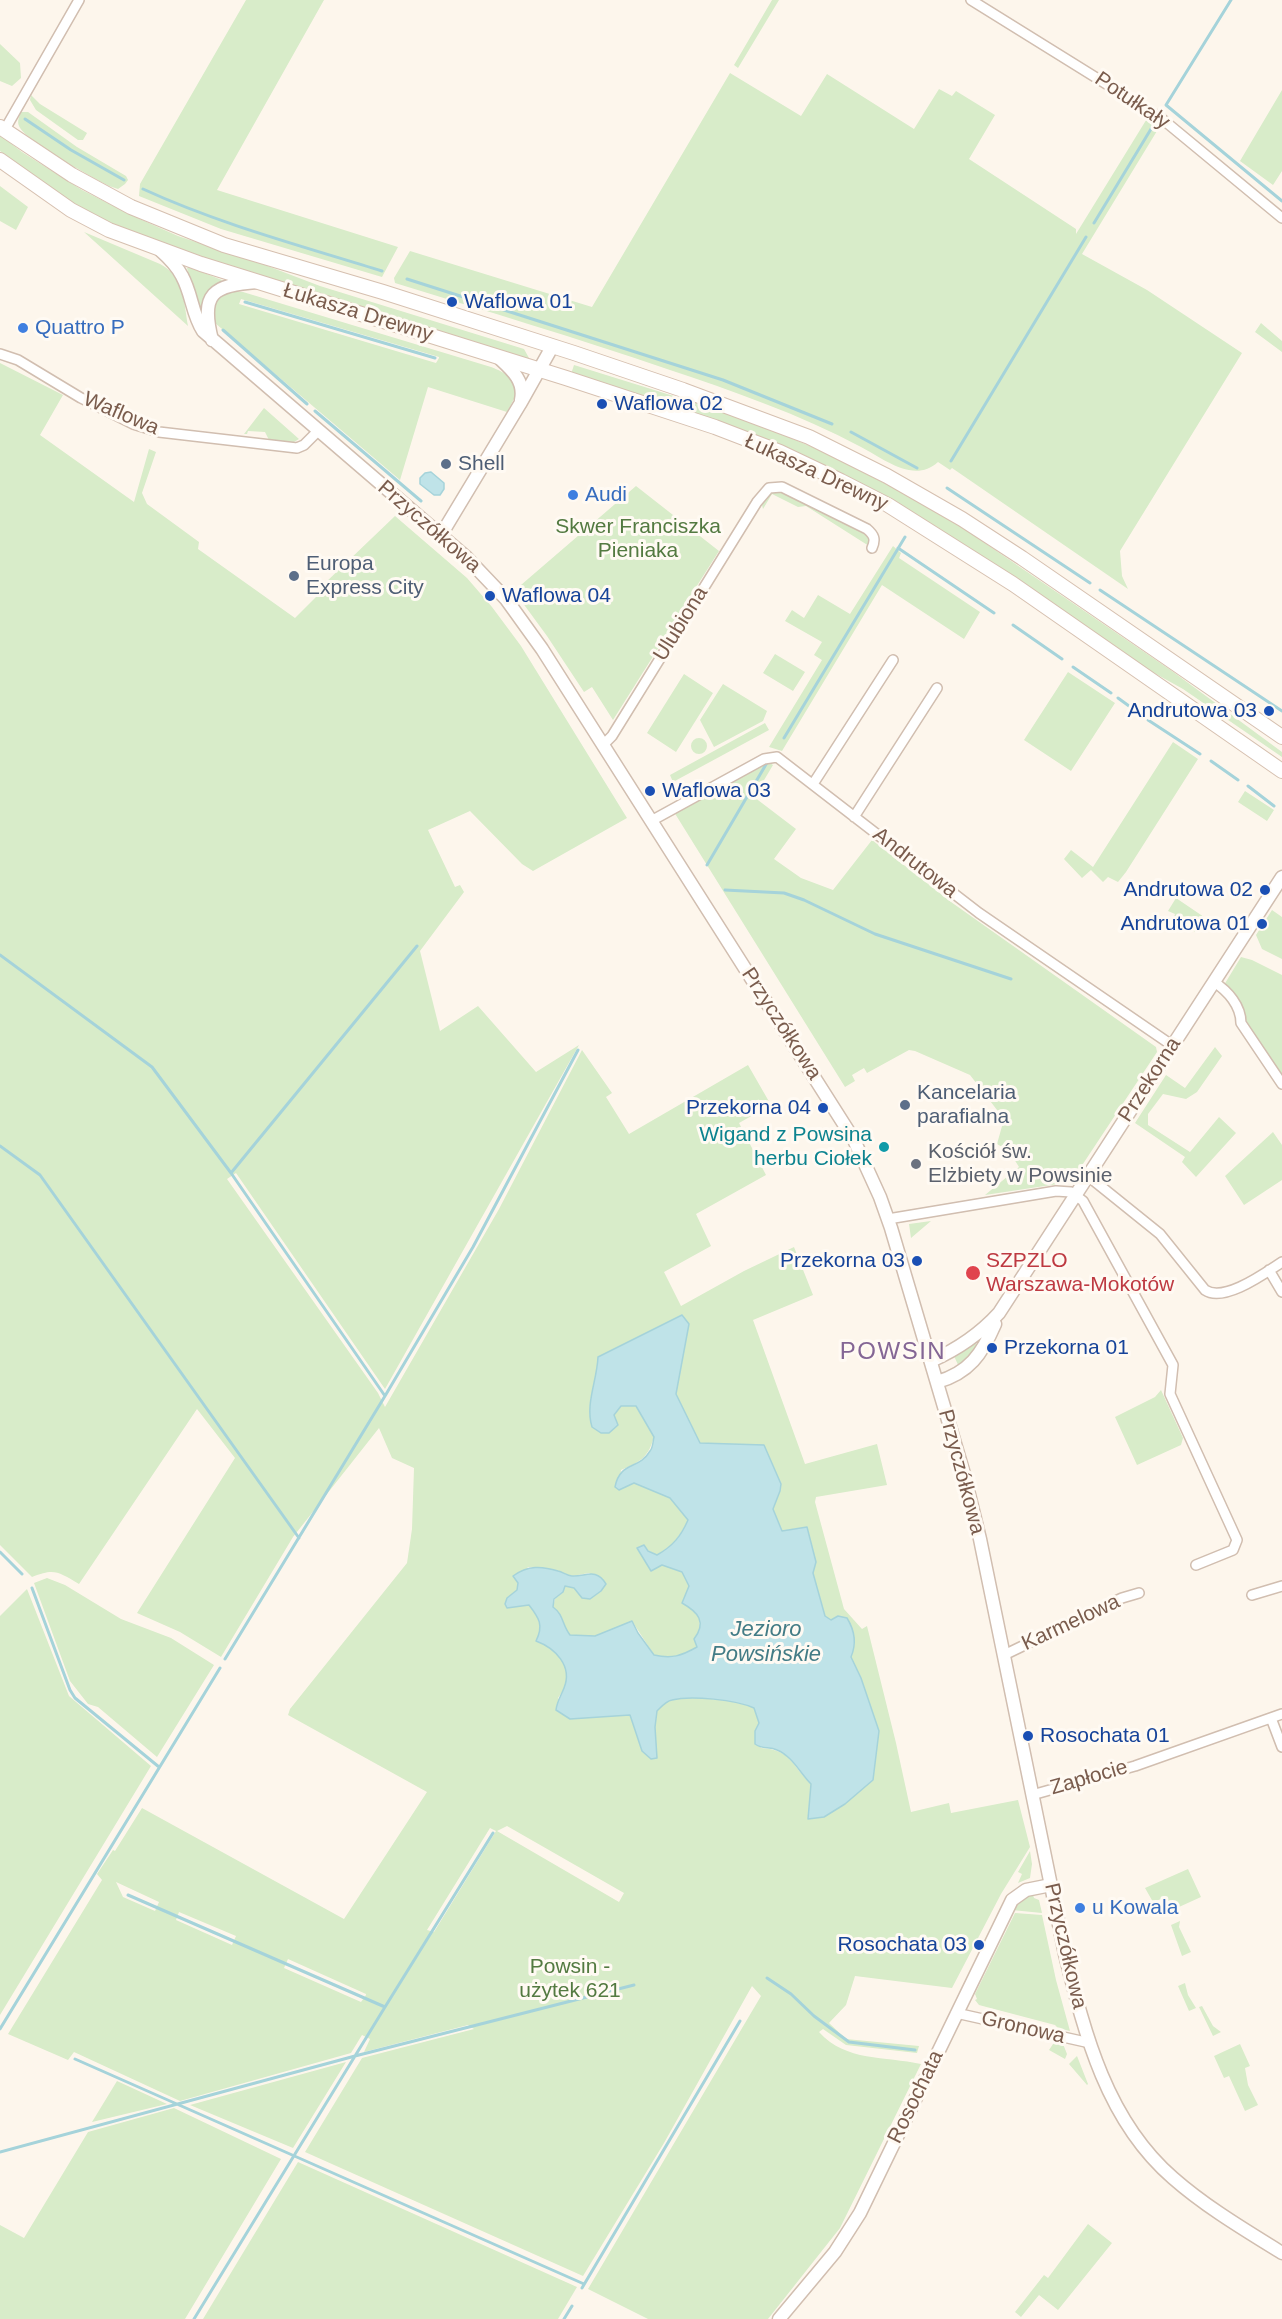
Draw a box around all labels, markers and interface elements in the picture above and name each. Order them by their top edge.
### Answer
street label: Potułkały [1090,67,1174,135]
street label: Łukasza Drewny [280,278,436,348]
place label: Waflowa 01 [464,289,573,315]
marker: Waflowa 01 [445,295,459,309]
place label: Quattro P [35,315,125,341]
marker: Quattro P [16,321,30,335]
street label: Waflowa [79,387,163,441]
place label: Waflowa 02 [614,391,723,417]
marker: Waflowa 02 [595,397,609,411]
street label: Łukasza Drewny [740,429,892,517]
place label: Shell [458,451,505,477]
marker: Shell [439,457,453,471]
street label: Przyczółkowa [372,475,486,579]
place label: Audi [585,482,627,508]
marker: Audi [566,488,580,502]
park label: Skwer Franciszka Pieniaka [555,514,721,564]
place label: Europa Express City [306,551,424,601]
marker: Europa Express City [287,569,301,583]
street label: Ulubiona [648,582,714,666]
place label: Waflowa 04 [502,583,611,609]
marker: Waflowa 04 [483,589,497,603]
place label: Andrutowa 03 [1127,698,1257,724]
marker: Andrutowa 03 [1262,704,1276,718]
place label: Waflowa 03 [662,778,771,804]
marker: Waflowa 03 [643,784,657,798]
street label: Andrutowa [868,822,962,904]
place label: Andrutowa 02 [1123,877,1253,903]
marker: Andrutowa 02 [1258,883,1272,897]
place label: Andrutowa 01 [1120,911,1250,937]
marker: Andrutowa 01 [1255,917,1269,931]
street label: Przyczółkowa [735,963,827,1085]
street label: Przekorna [1113,1033,1187,1127]
place label: Kancelaria parafialna [917,1080,1016,1130]
place label: Przekorna 04 [686,1095,811,1121]
marker: Kancelaria parafialna [898,1098,912,1112]
marker: Przekorna 04 [816,1101,830,1115]
place label: Wigand z Powsina herbu Ciołek [699,1122,872,1172]
place label: Kościół św. Elżbiety w Powsinie [928,1139,1112,1189]
marker: Wigand z Powsina herbu Ciołek [877,1140,891,1154]
marker: Kościół św. Elżbiety w Powsinie [909,1157,923,1171]
place label: Przekorna 03 [780,1248,905,1274]
place label: SZPZLO Warszawa-Mokotów [986,1248,1174,1298]
marker: Przekorna 03 [910,1254,924,1268]
marker: SZPZLO Warszawa-Mokotów [964,1264,982,1282]
place label: Przekorna 01 [1004,1335,1129,1361]
district label: POWSIN [840,1338,946,1366]
marker: Przekorna 01 [985,1341,999,1355]
street label: Przyczółkowa [932,1407,990,1537]
street label: Karmelowa [1018,1589,1124,1657]
water label: Jezioro Powsińskie [711,1617,821,1669]
place label: Rosochata 01 [1040,1723,1170,1749]
marker: Rosochata 01 [1021,1729,1035,1743]
street label: Zapłocie [1047,1755,1131,1801]
street label: Przyczółkowa [1038,1881,1092,2011]
place label: u Kowala [1092,1895,1178,1921]
marker: u Kowala [1073,1901,1087,1915]
place label: Rosochata 03 [837,1932,967,1958]
marker: Rosochata 03 [972,1938,986,1952]
park label: Powsin - użytek 621 [519,1954,621,2004]
street label: Gronowa [979,2006,1067,2050]
street label: Rosochata [883,2046,949,2148]

